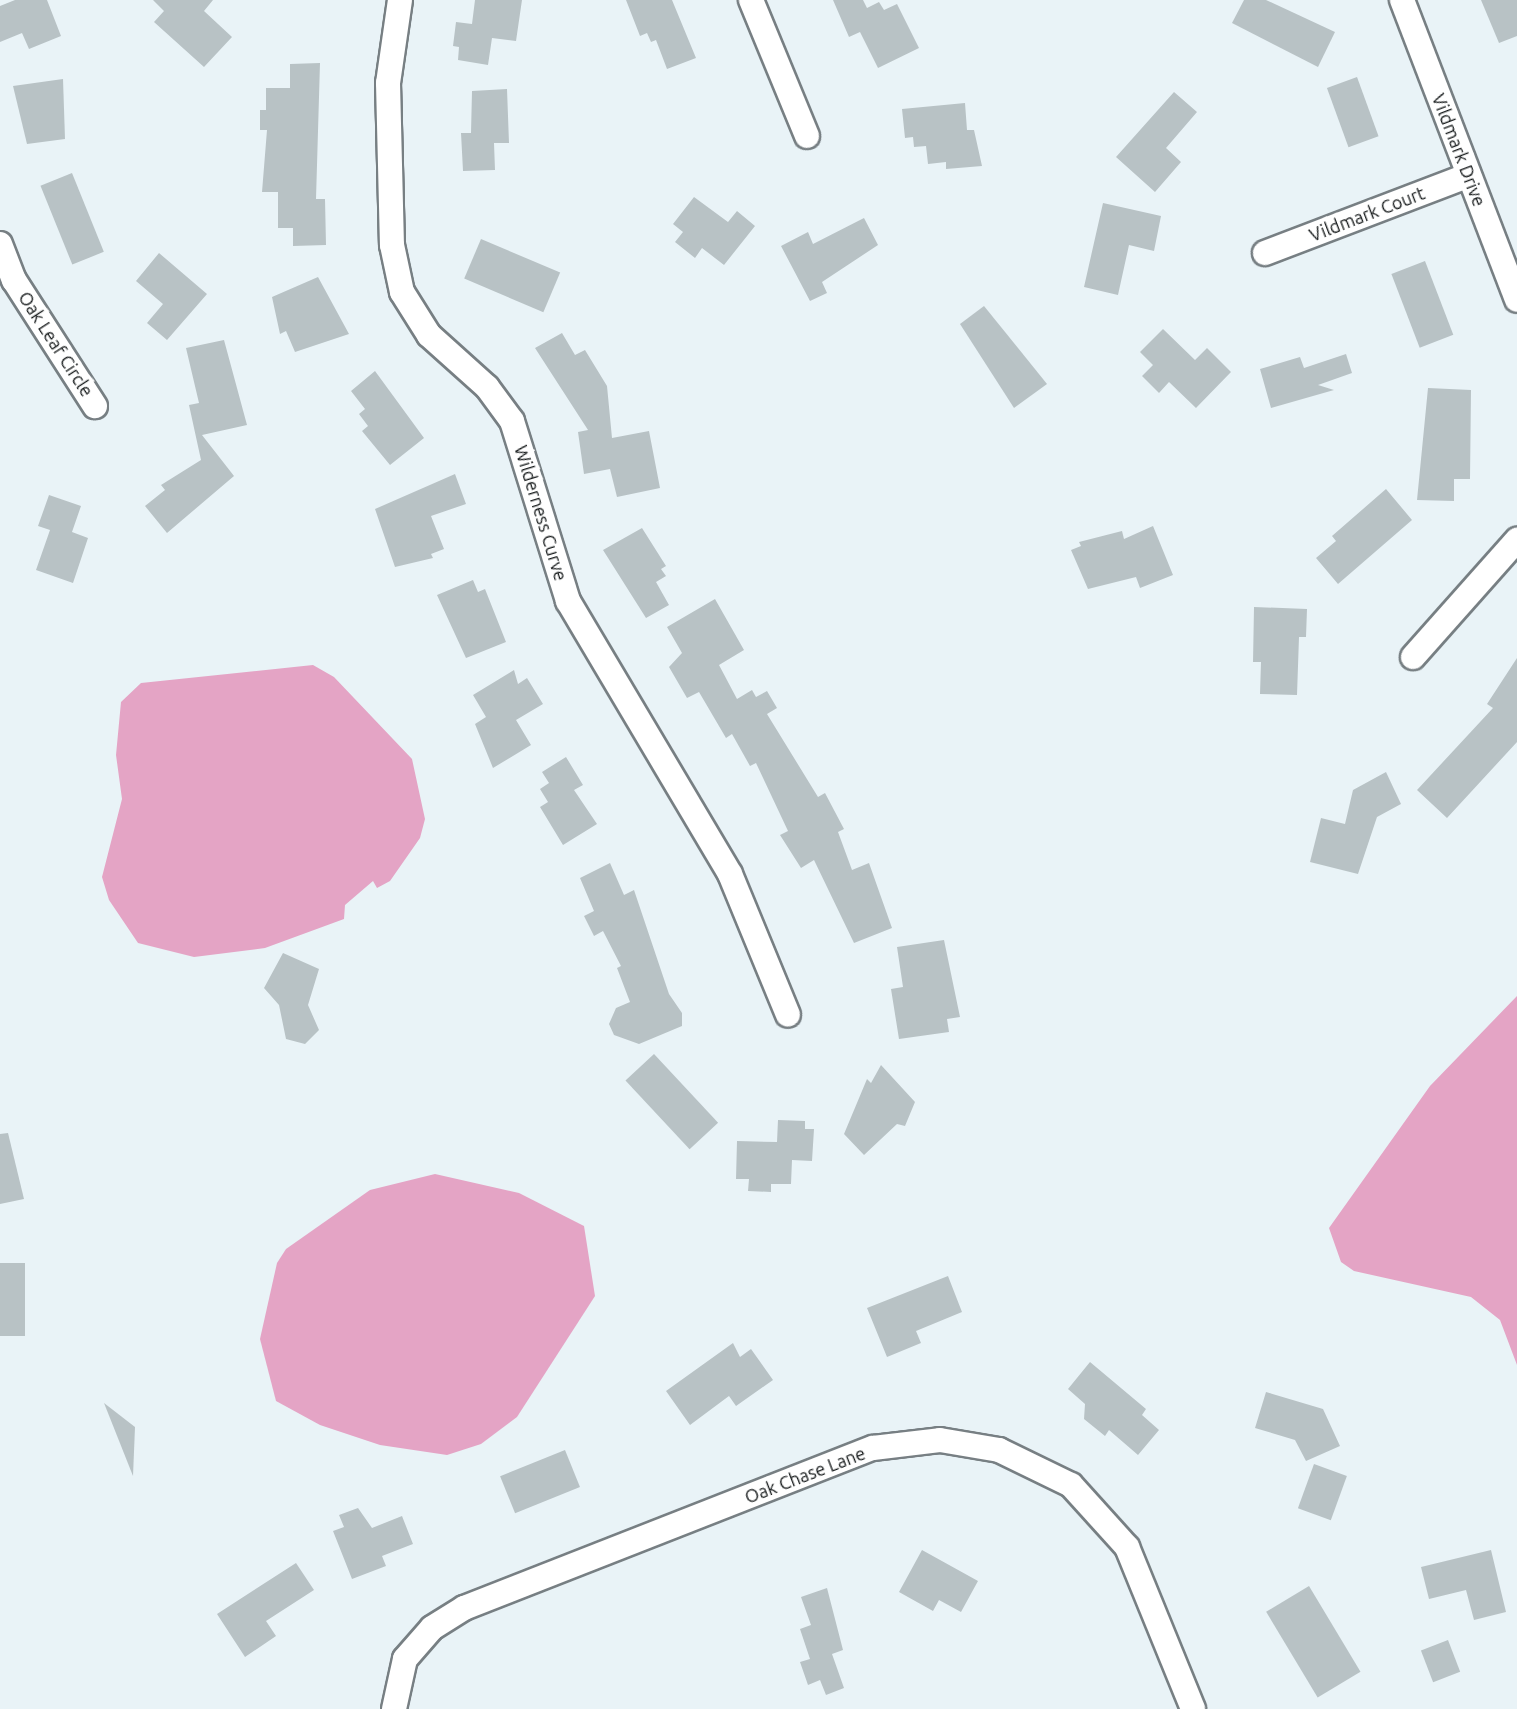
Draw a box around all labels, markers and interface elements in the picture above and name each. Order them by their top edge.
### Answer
street label: Vildmark Drive [1428,91,1490,209]
street label: Vildmark Court [1306,182,1428,246]
street label: Oak Leaf Circle [14,287,98,401]
street label: Wilderness Curve [510,443,572,583]
street label: Oak Chase Lane [742,1442,868,1508]

